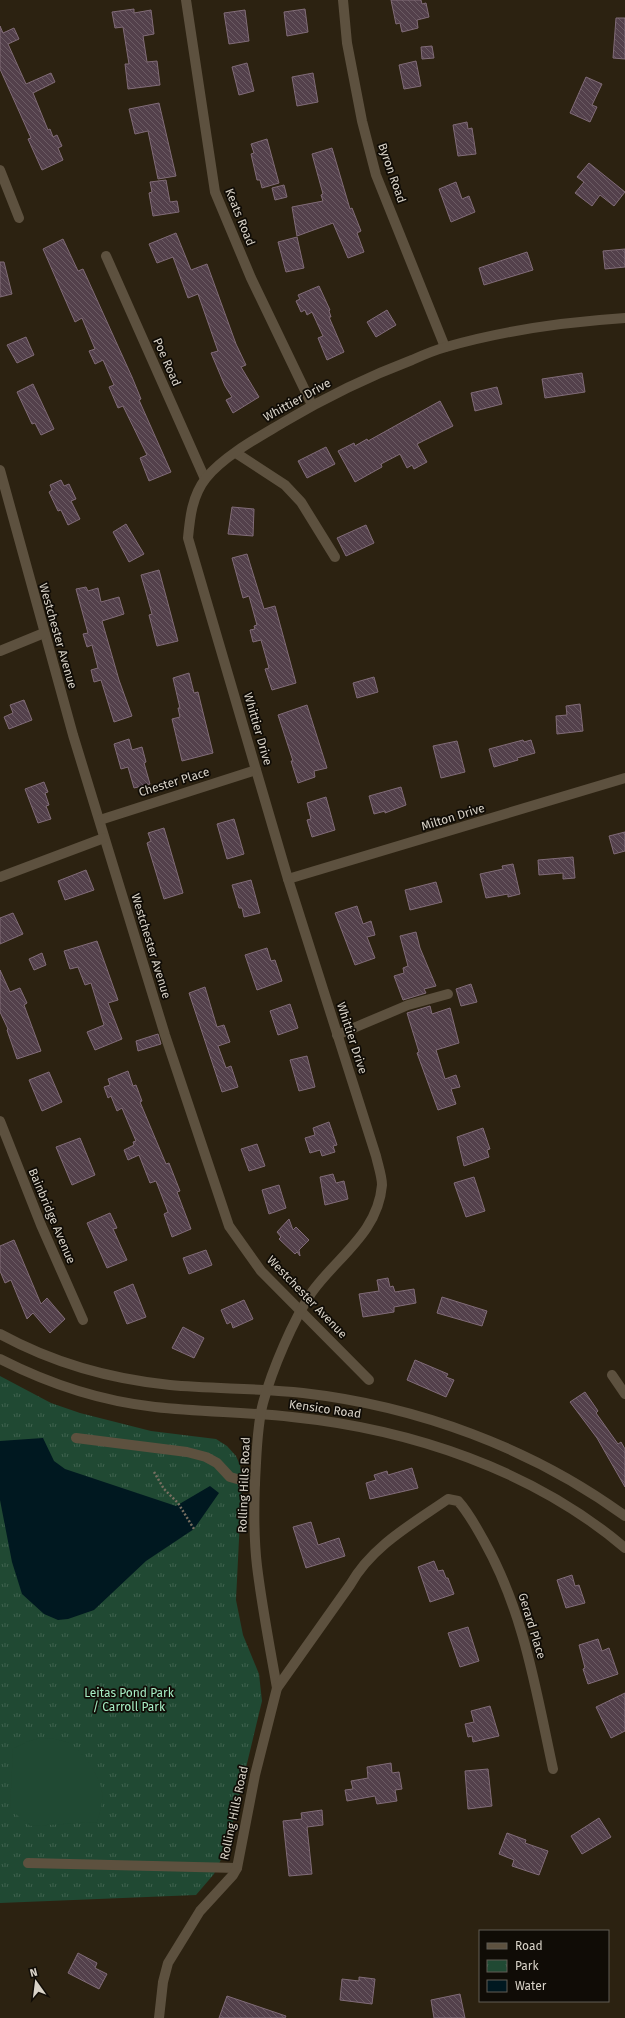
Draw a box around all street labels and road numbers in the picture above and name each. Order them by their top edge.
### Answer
street label: Byron Road [375,141,409,205]
street label: Keats Road [222,186,258,248]
street label: Poe Road [150,336,184,388]
street label: Whittier Drive [261,376,333,424]
street label: Westchester Avenue [36,582,80,690]
street label: Whittier Drive [241,691,275,767]
street label: Chester Place [137,765,211,799]
street label: Milton Drive [420,801,486,833]
street label: Westchester Avenue [128,892,174,1000]
street label: Whittier Drive [334,1000,370,1076]
street label: Bainbridge Avenue [26,1166,78,1266]
street label: Westchester Avenue [264,1253,350,1341]
street label: Kensico Road [288,1397,362,1421]
street label: Rolling Hills Road [235,1437,253,1533]
street label: Gerard Place [515,1591,549,1661]
street label: Rolling Hills Road [217,1765,251,1861]

